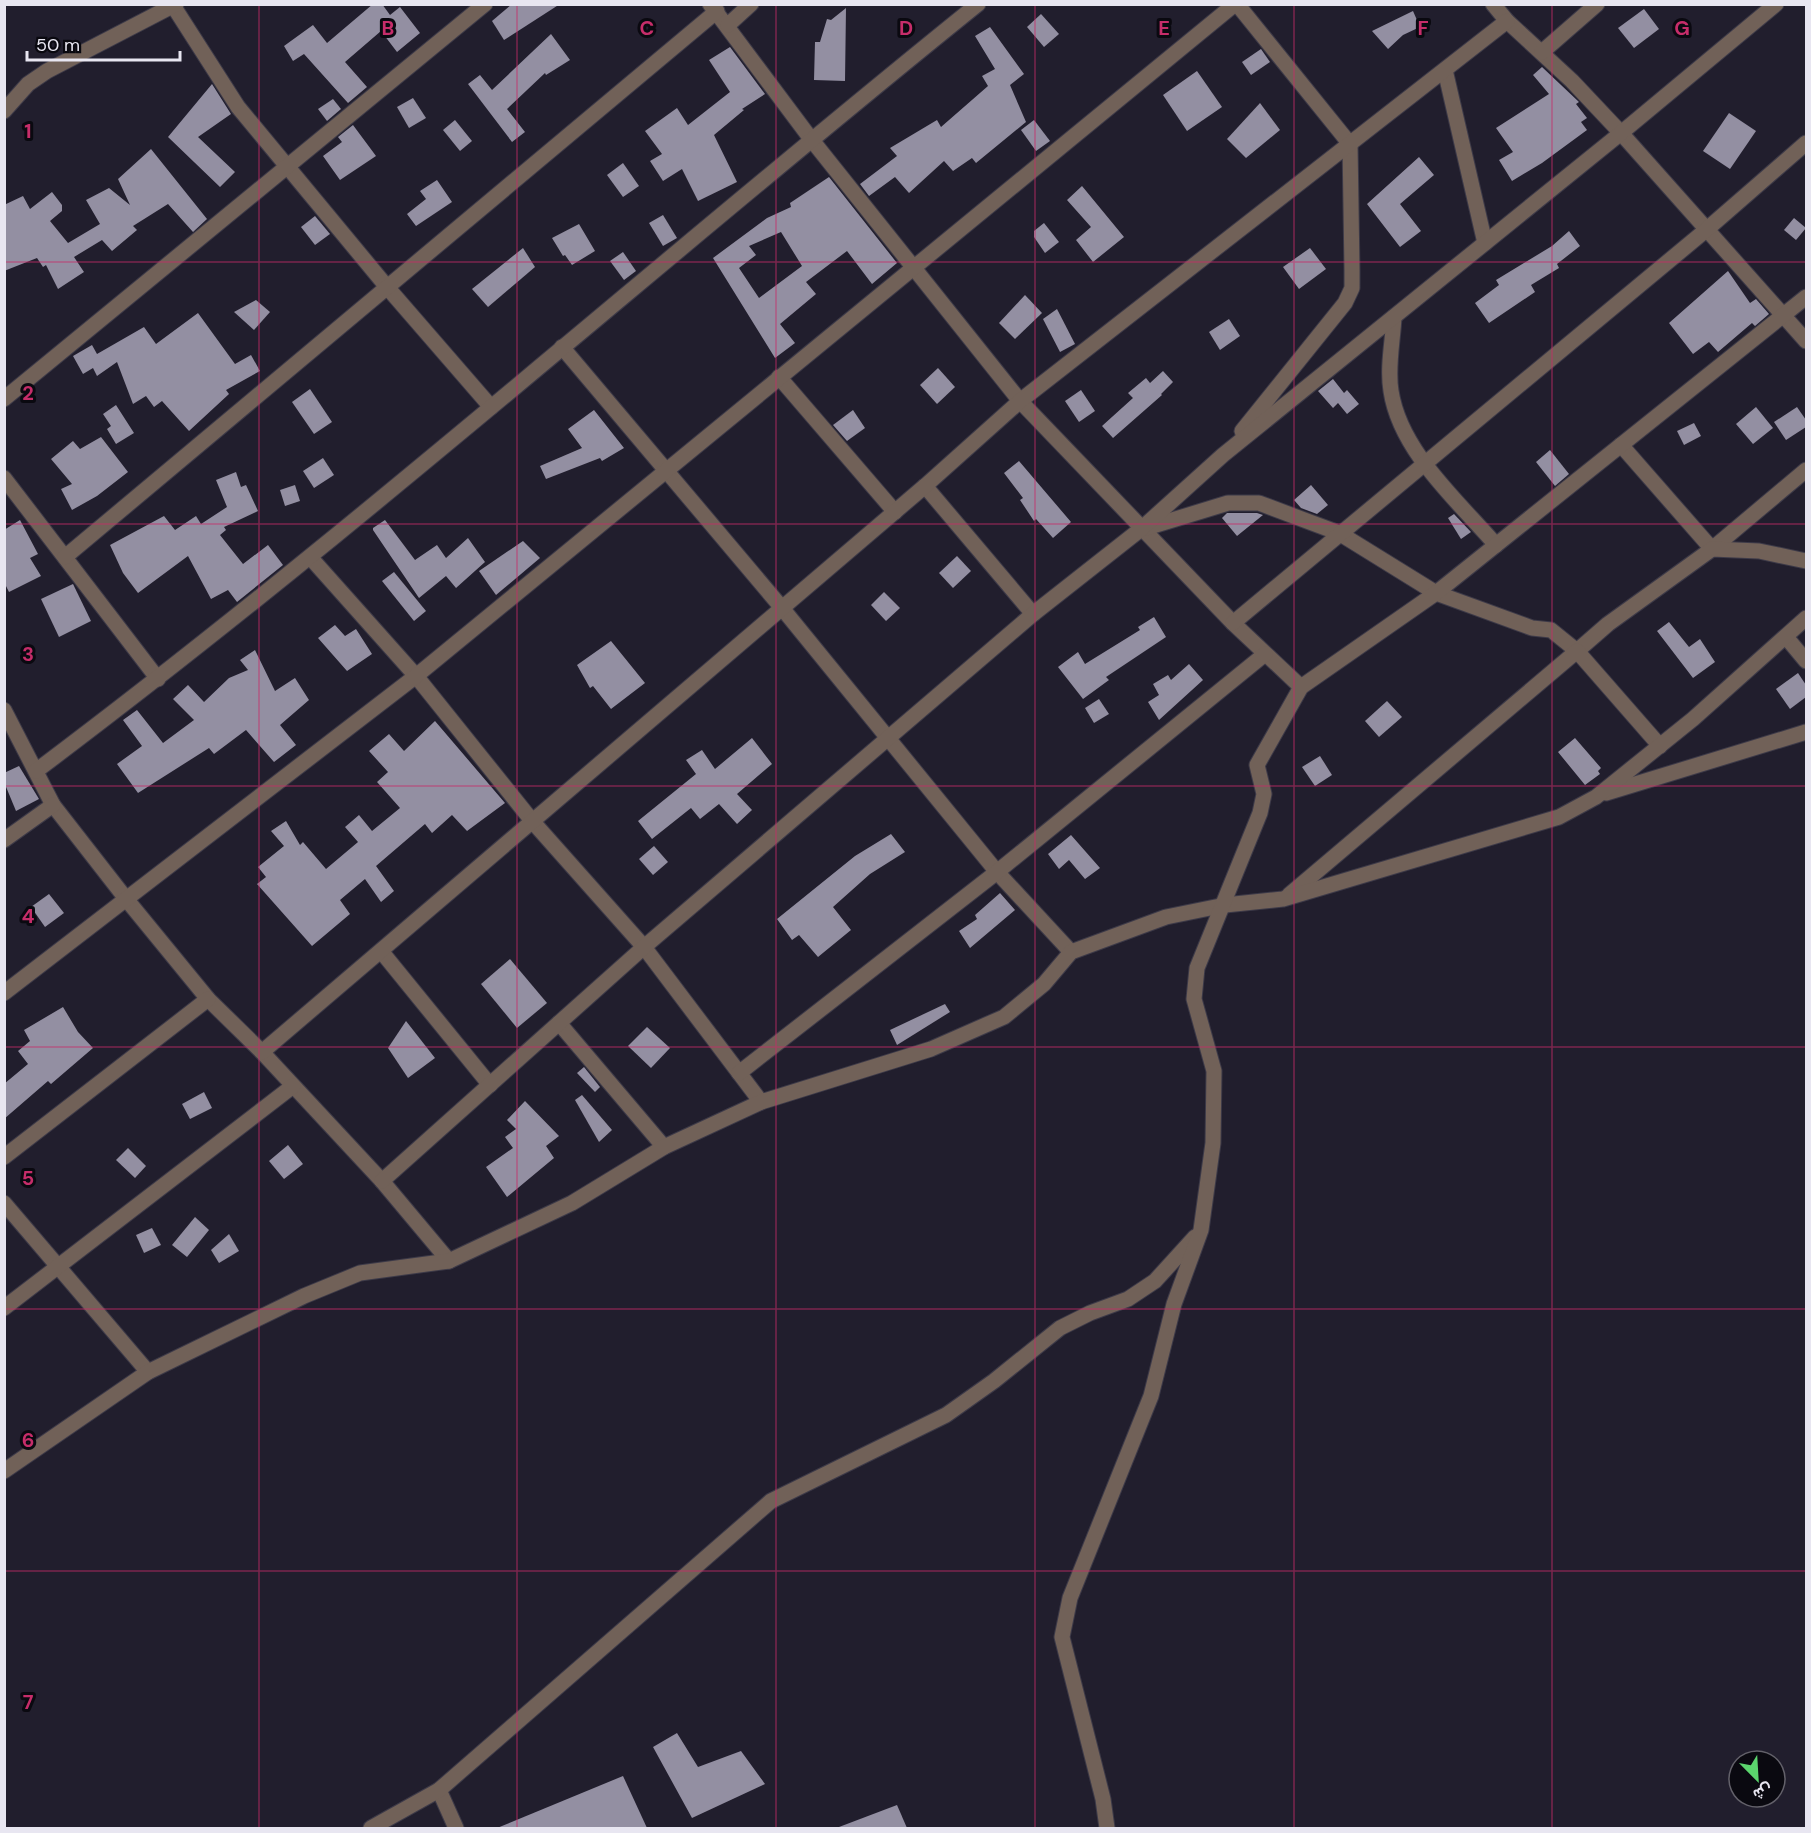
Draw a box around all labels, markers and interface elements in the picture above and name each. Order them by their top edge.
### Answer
text: B [382,15,394,41]
text: C [640,15,654,41]
text: D [899,15,913,41]
text: E [1158,15,1170,41]
text: F [1417,15,1429,41]
text: G [1674,15,1690,41]
scale bar [27,24,180,62]
text: 50 m [36,33,80,57]
text: 1 [24,118,32,144]
text: 2 [22,380,34,406]
text: 3 [22,641,34,667]
text: 4 [22,903,35,929]
text: 5 [22,1165,34,1191]
text: 6 [22,1427,34,1453]
text: 7 [23,1689,34,1715]
north arrow [1727,1749,1787,1809]
text: ش [1750,1779,1776,1806]

